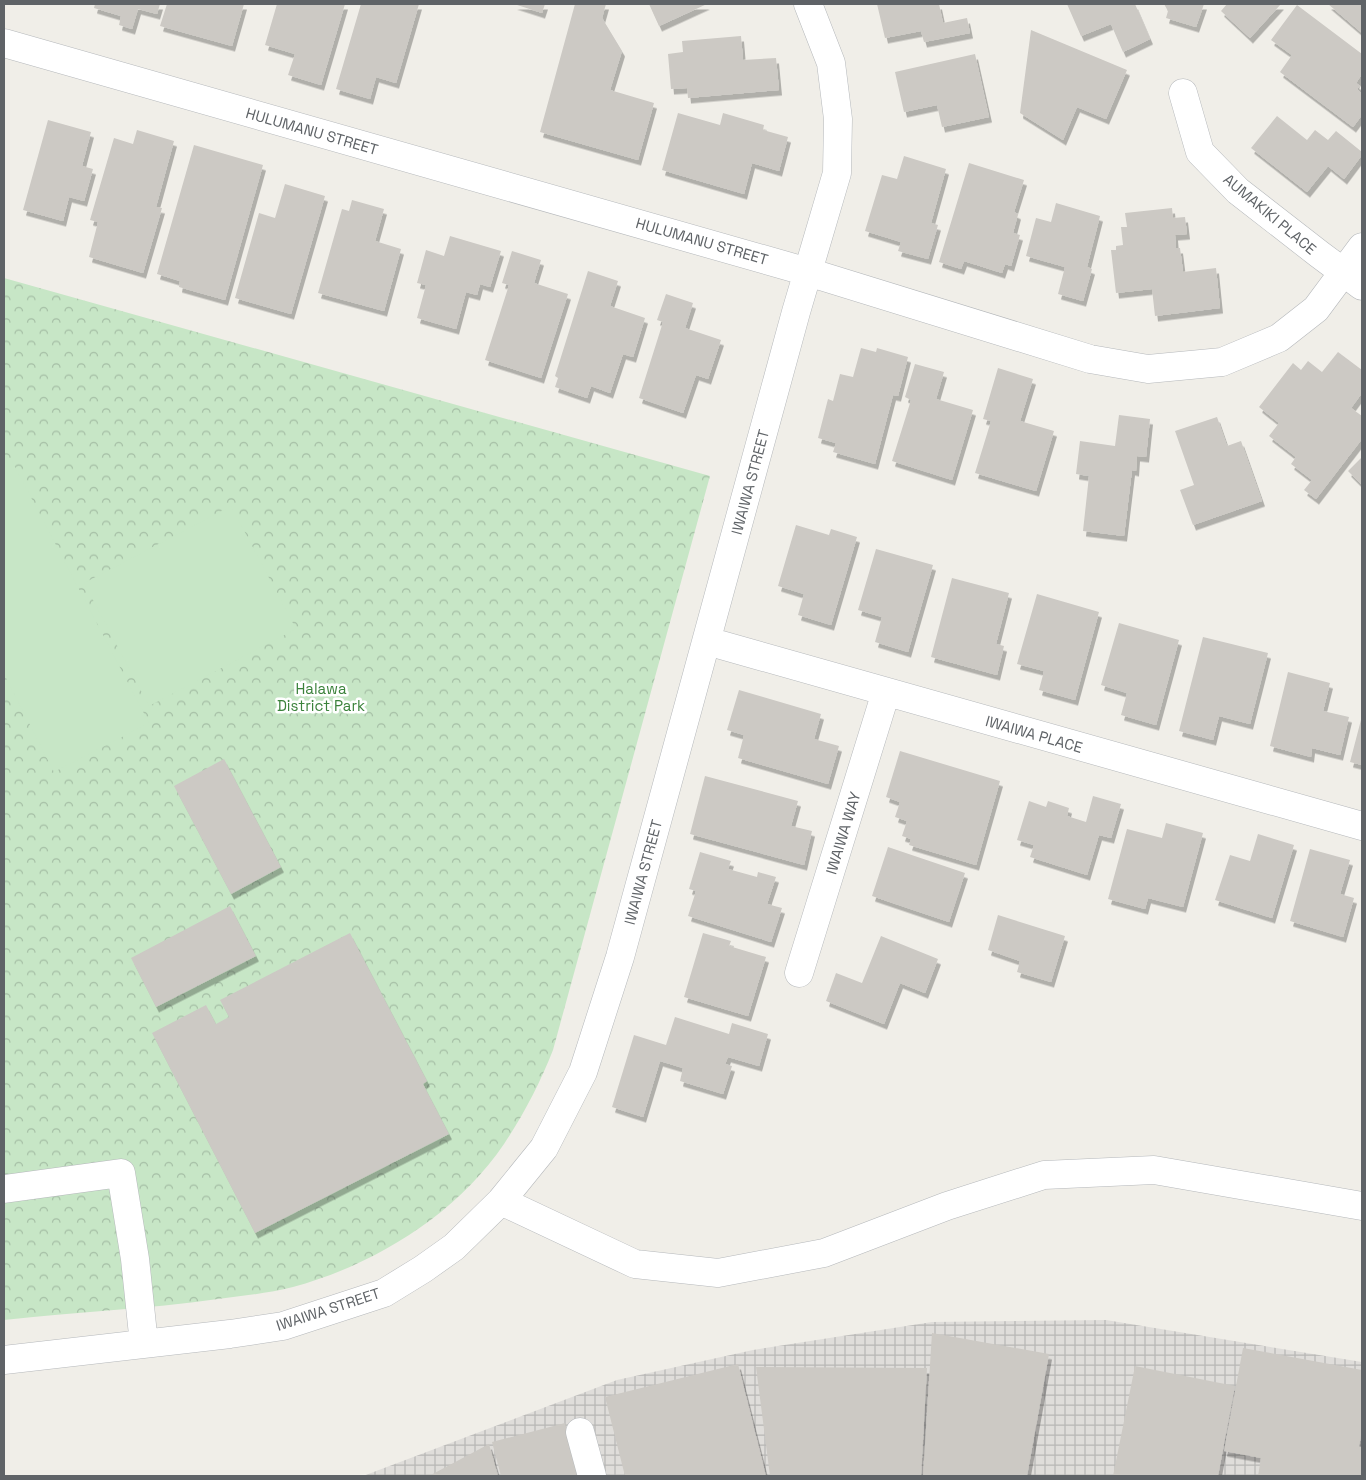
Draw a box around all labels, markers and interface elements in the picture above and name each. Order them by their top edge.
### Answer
street label: HULUMANU STREET [244,103,381,159]
street label: AUMAKIKI PLACE [1220,170,1320,258]
street label: HULUMANU STREET [634,213,771,269]
street label: IWAIWA STREET [727,427,773,537]
park label: Halawa District Park [277,679,365,715]
street label: IWAIWA PLACE [983,711,1085,757]
street label: IWAIWA WAY [821,789,865,877]
street label: IWAIWA STREET [620,817,666,927]
street label: IWAIWA STREET [274,1283,382,1335]

